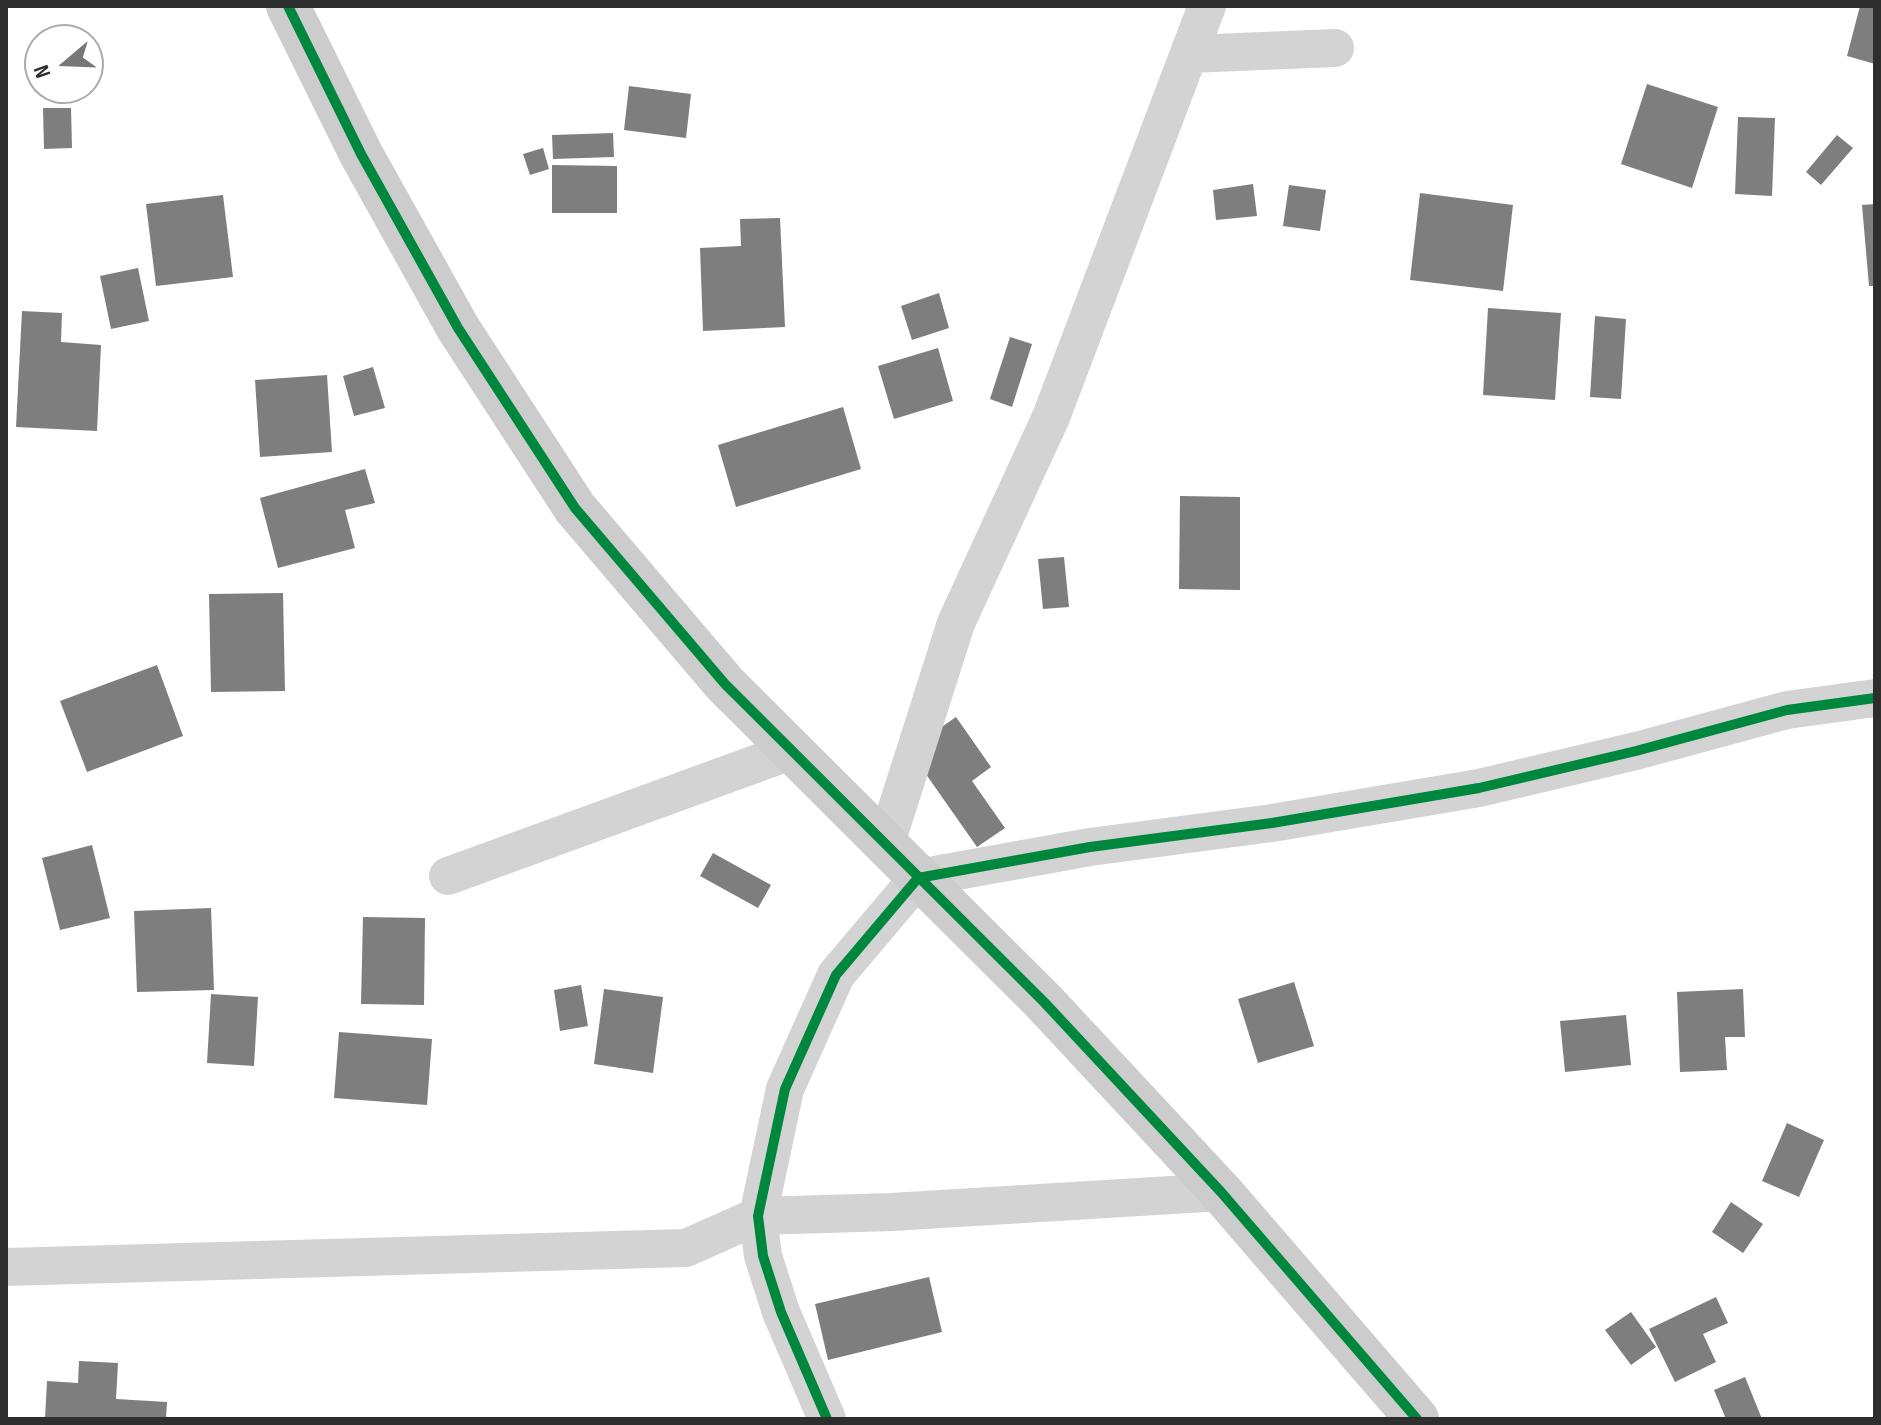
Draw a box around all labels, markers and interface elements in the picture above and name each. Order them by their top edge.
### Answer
north arrow [24,24,104,104]
text: N [28,61,57,81]

